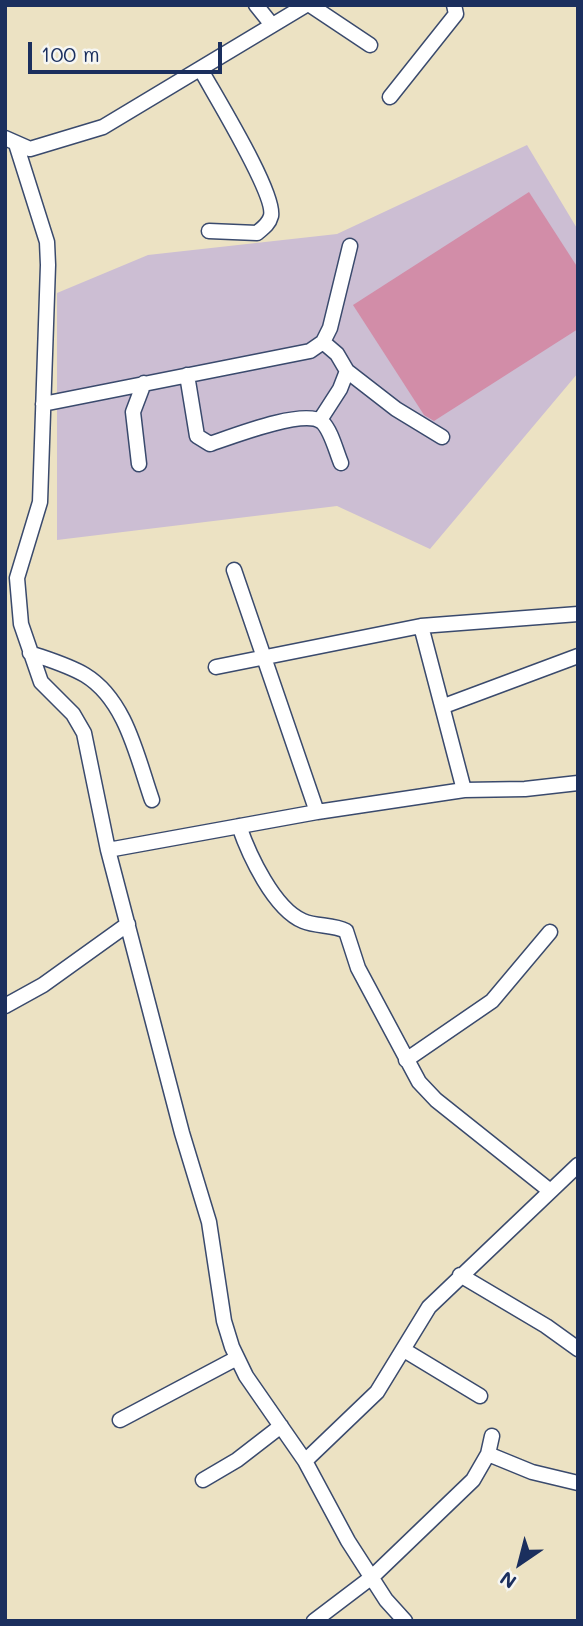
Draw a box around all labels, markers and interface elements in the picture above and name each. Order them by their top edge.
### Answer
scale bar [32,28,226,72]
text: 100 m [41,40,100,67]
north arrow [485,1528,555,1598]
text: N [495,1566,521,1595]

